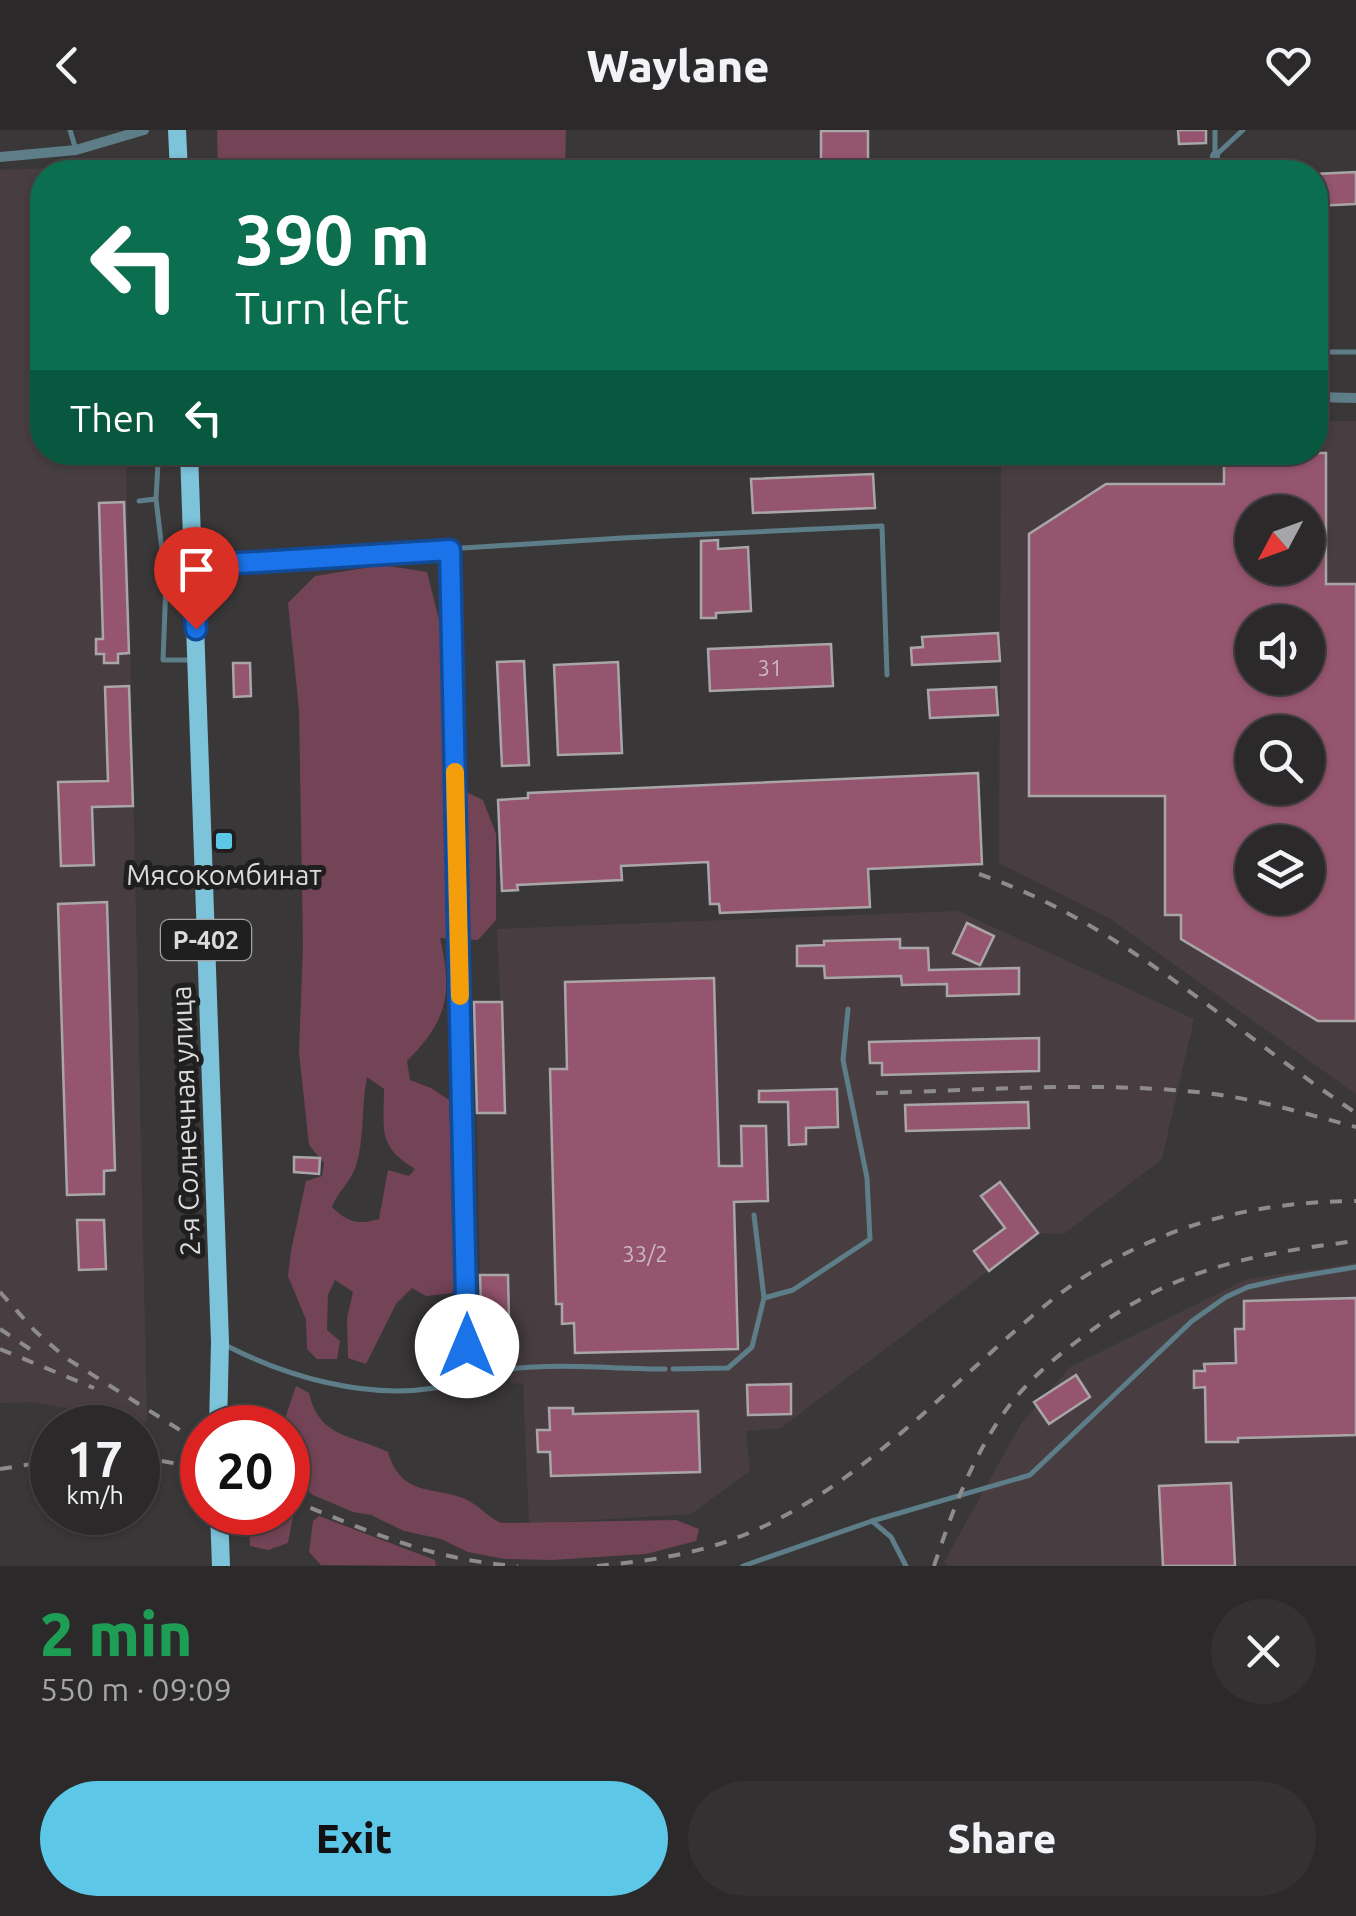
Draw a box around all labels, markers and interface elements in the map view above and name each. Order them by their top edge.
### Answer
icon: back [40,38,95,93]
icon: heart [1261,38,1316,93]
text: Waylane [587,40,769,91]
icon: left [70,200,200,330]
text: 390 m [235,200,430,278]
text: Turn left [235,282,409,333]
icon: left [176,390,231,445]
text: Then [70,397,156,439]
north arrow [1235,495,1325,585]
map controls [1235,495,1325,915]
pin [154,527,239,630]
icon: arrive [169,542,224,597]
button: sound [1235,605,1325,695]
house number: 31 [758,655,782,680]
button: search [1235,715,1325,805]
button: layers [1235,825,1325,915]
marker: Мясокомбинат [213,830,235,852]
place label: Мясокомбинат [126,859,322,890]
road number: Р-402 [161,920,251,960]
street label: 2-я Солнечная улица [165,985,205,1257]
house number: 33/2 [622,1241,668,1266]
position arrow [415,1294,519,1398]
speed limit sign: 20 [180,1405,310,1535]
text: 17 [67,1430,123,1486]
text: km/h [66,1481,124,1509]
button: close [1211,1599,1316,1704]
text: 2 min [40,1600,193,1667]
text: 550 m · 09:09 [40,1671,232,1707]
button: Exit [40,1781,668,1896]
button: Share [688,1781,1316,1896]

